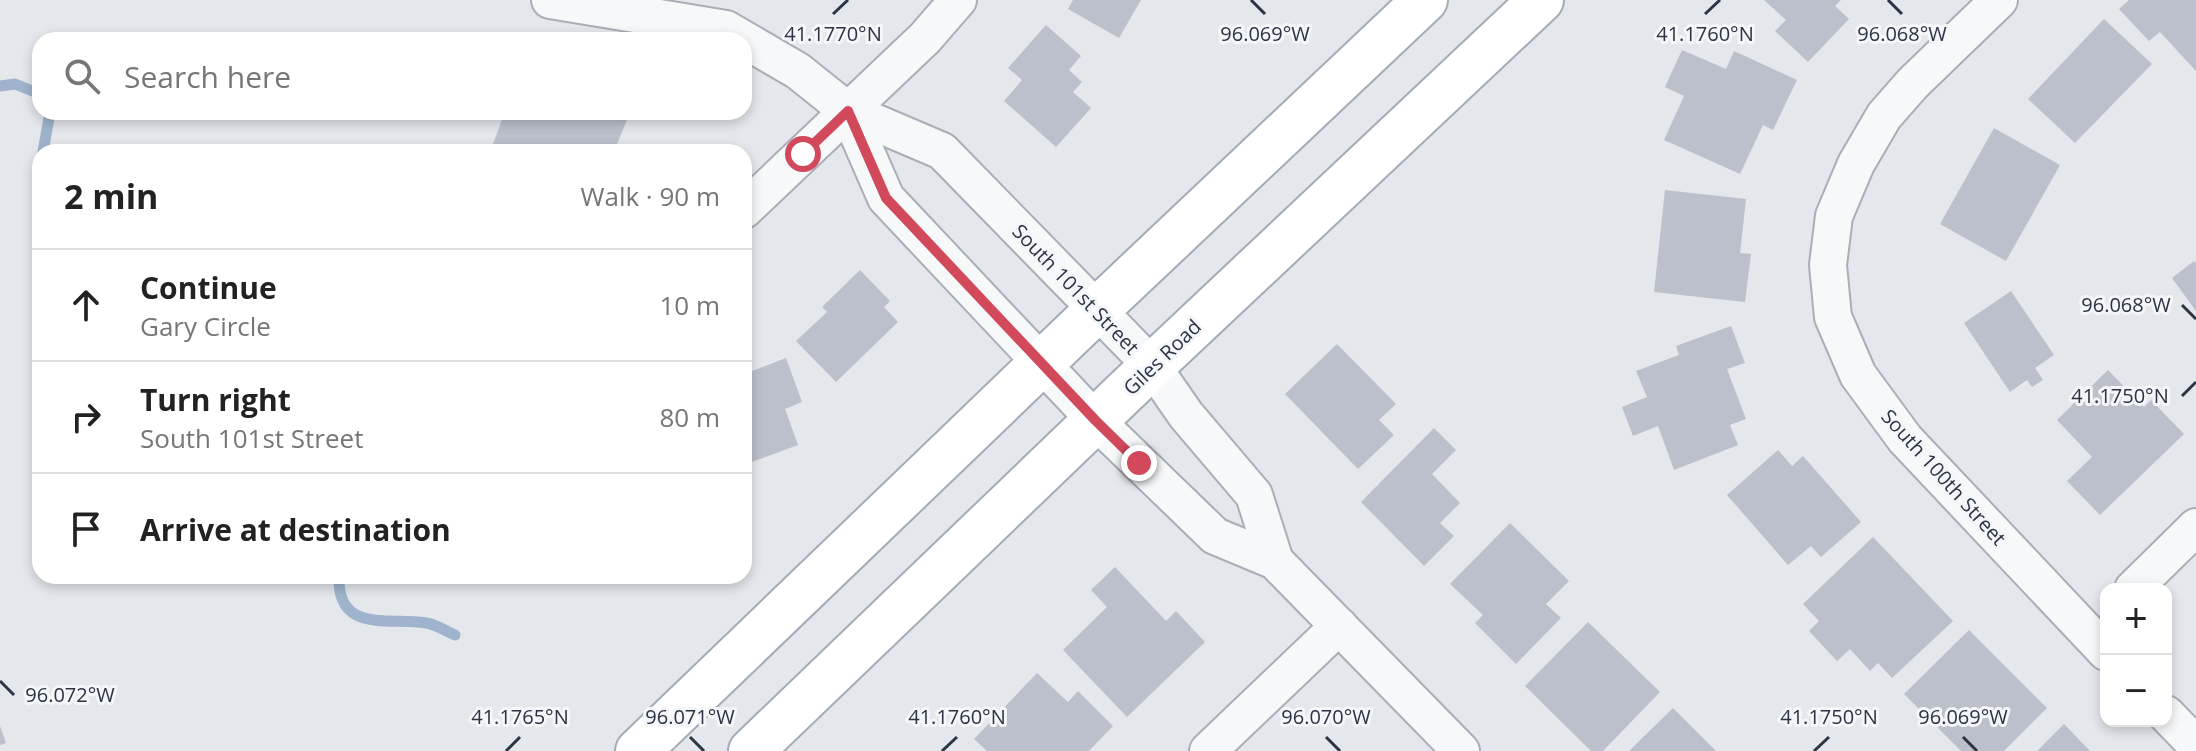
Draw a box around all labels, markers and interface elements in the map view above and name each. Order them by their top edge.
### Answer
text: 41.1770°N [784,20,882,47]
text: 96.069°W [1220,20,1310,47]
text: 41.1760°N [1656,20,1754,47]
text: 96.068°W [1857,20,1947,47]
search box [32,32,752,120]
icon: search [60,54,104,98]
text: Search here [124,56,291,97]
route start [785,136,821,172]
text: 2 min [64,173,158,219]
text: Walk · 90 m [580,178,720,214]
street label: South 101st Street [1007,218,1145,360]
text: Continue [140,267,277,308]
icon: ahead [64,283,108,327]
text: 10 m [659,287,720,323]
text: 96.068°W [2081,291,2171,318]
text: Gary Circle [140,308,271,344]
street label: Giles Road [1117,313,1207,401]
text: Turn right [140,379,291,420]
text: 41.1750°N [2071,382,2169,409]
icon: right [64,395,108,439]
text: 80 m [659,399,720,435]
street label: South 100th Street [1876,403,2012,551]
text: South 101st Street [140,420,363,456]
route end [1121,445,1157,481]
icon: arrive [64,507,108,551]
text: Arrive at destination [140,509,451,550]
map controls [2100,583,2172,727]
button: + [2100,583,2172,655]
button: − [2100,655,2172,727]
text: 96.072°W [25,681,115,708]
text: 41.1765°N [471,703,569,730]
text: 96.071°W [645,703,735,730]
text: 41.1760°N [908,703,1006,730]
text: 96.070°W [1281,703,1371,730]
text: 41.1750°N [1780,703,1878,730]
text: 96.069°W [1918,703,2008,730]

